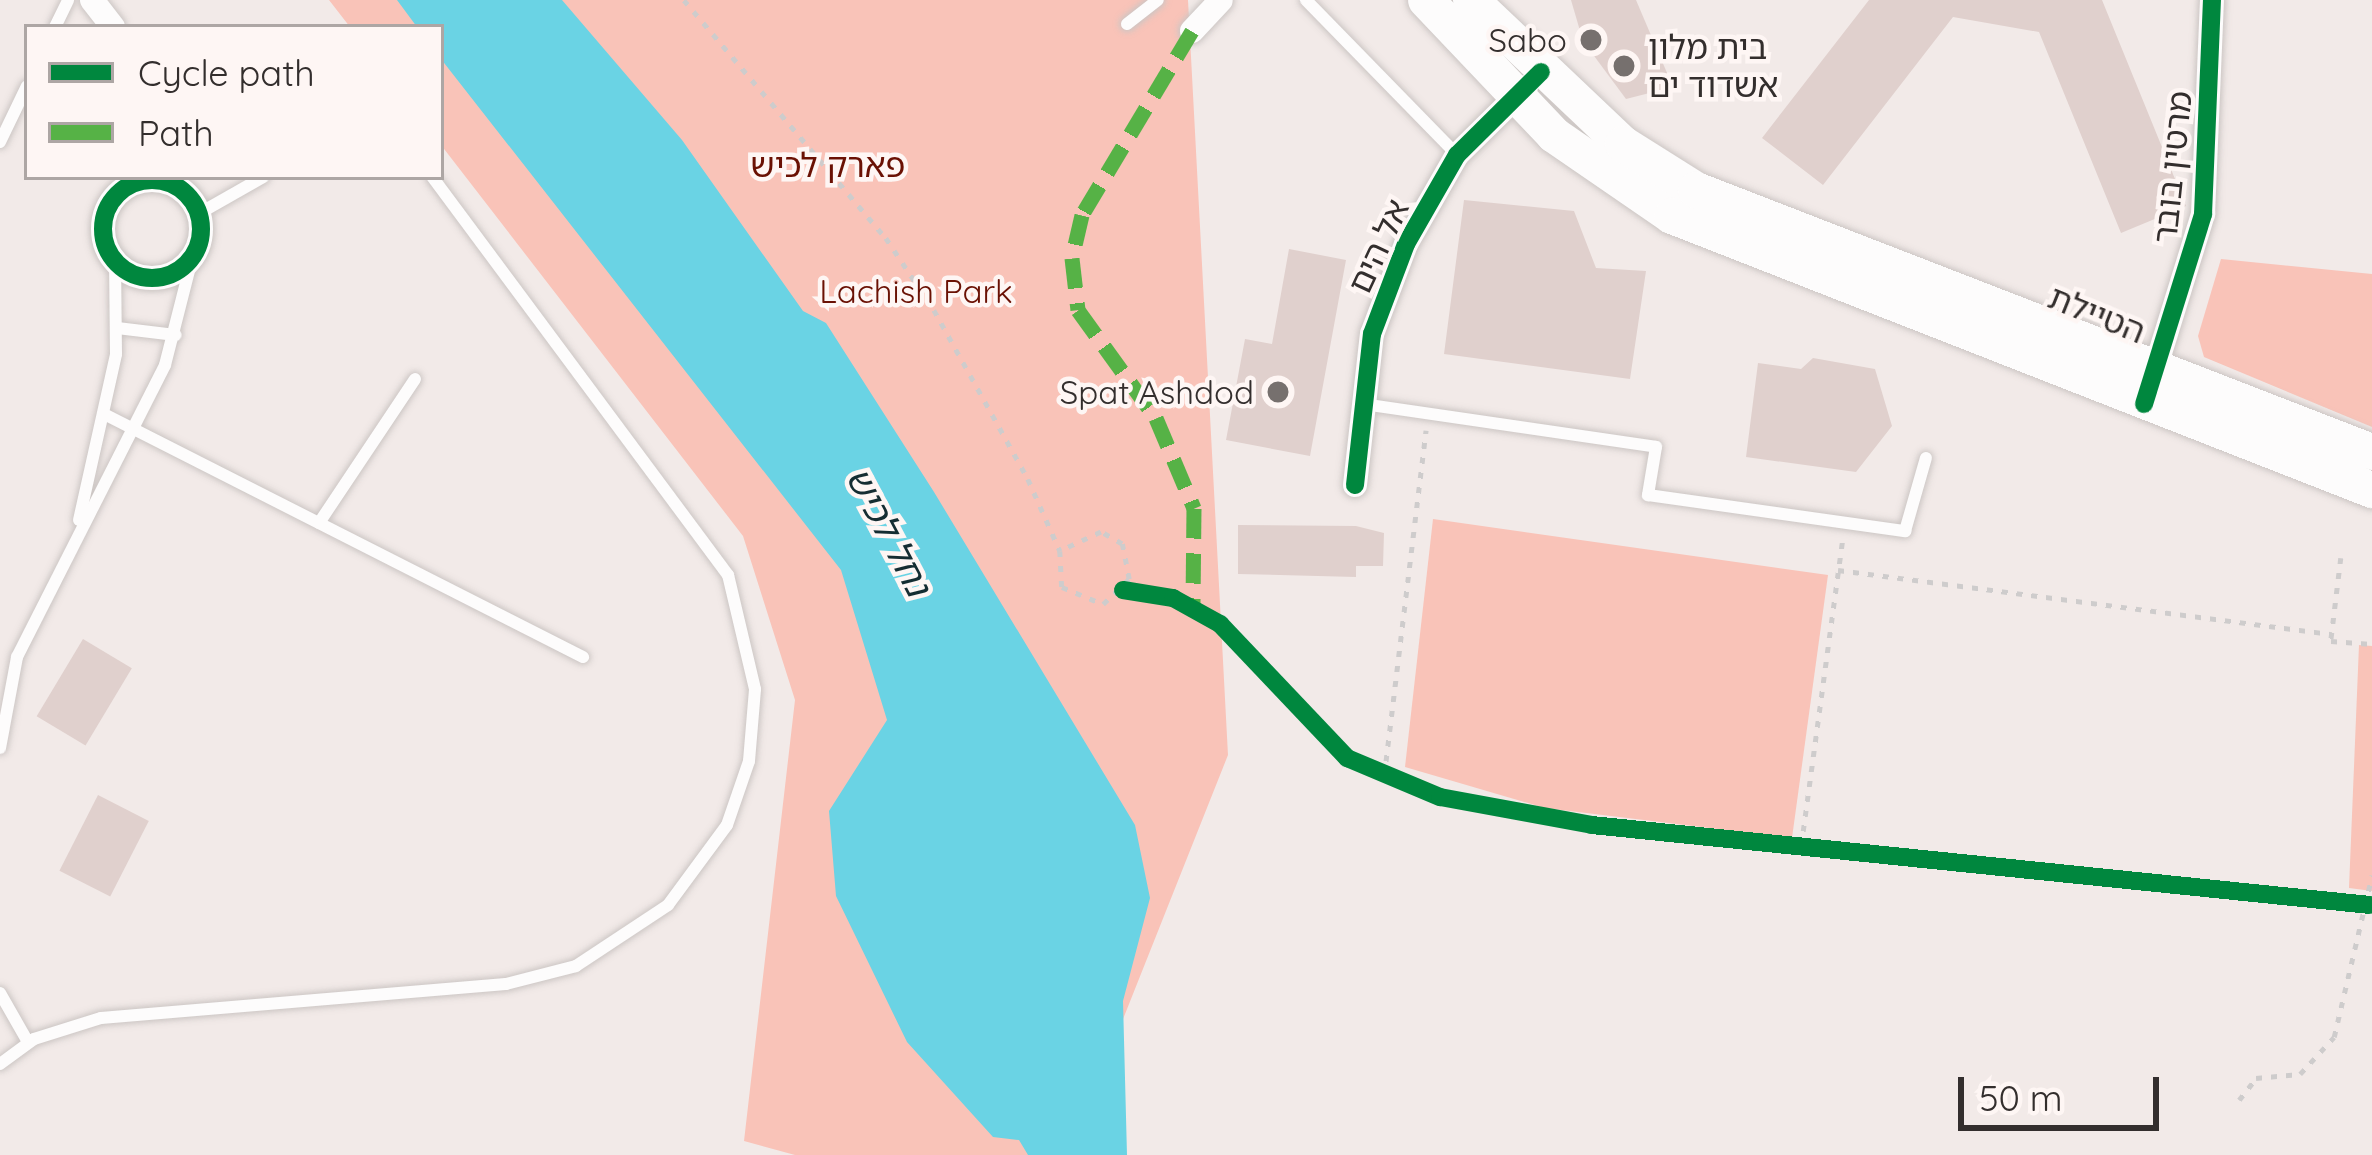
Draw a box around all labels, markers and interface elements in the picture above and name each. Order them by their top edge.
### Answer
place label: Sabo [1489,20,1567,60]
legend [24,24,444,180]
marker: Sabo [1578,27,1604,53]
place label: בית מלון אשדוד ים [1648,27,1778,105]
text: Cycle path [138,50,315,95]
marker: בית מלון אשדוד ים [1611,53,1637,79]
street label: מרטין בובר [2144,89,2200,245]
text: Path [138,110,214,155]
park label: פארק לכיש [751,145,905,185]
street label: אל הים [1339,193,1417,299]
park label: Lachish Park [819,271,1013,311]
street label: הטיילת [2043,277,2151,351]
place label: Spat Ashdod [1060,372,1254,412]
marker: Spat Ashdod [1265,379,1291,405]
water label: נחל לכיש [837,459,941,603]
scale bar [1964,1053,2165,1127]
text: 50 m [1979,1075,2063,1120]

